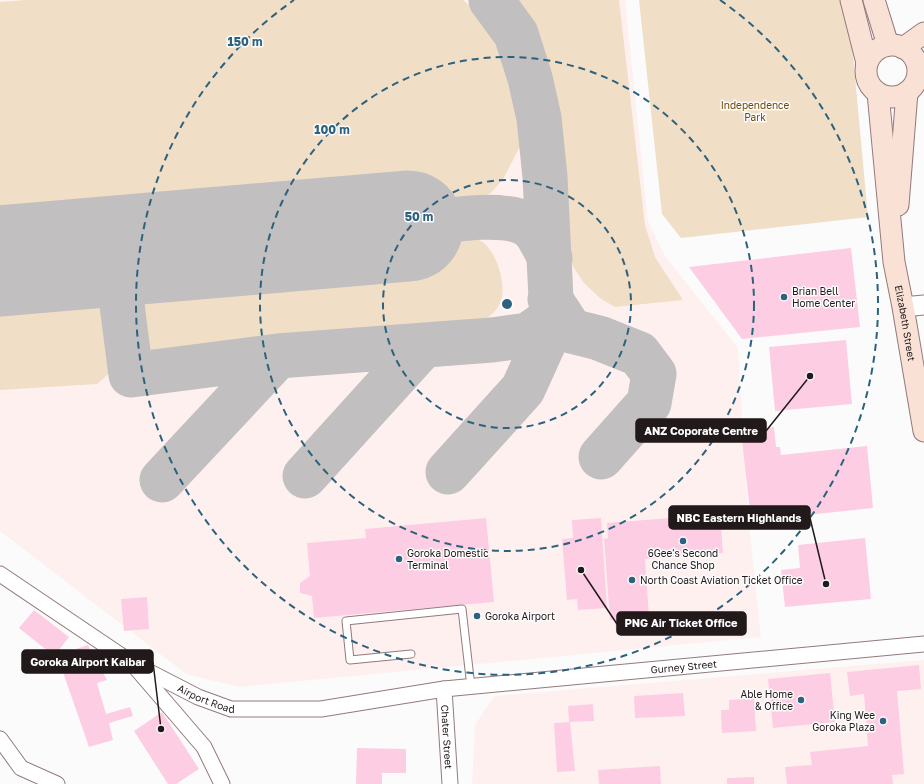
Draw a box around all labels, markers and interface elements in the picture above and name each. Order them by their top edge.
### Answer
text: 150 m [228,34,262,49]
park label: Independence Park [721,99,790,123]
text: 100 m [314,122,350,137]
text: 50 m [405,209,433,224]
street label: Elizabeth Street [893,284,918,362]
place label: Brian Bell Home Center [792,285,855,309]
marker: Brian Bell Home Center [779,292,789,302]
centre of rings [500,297,514,311]
callout: ANZ Coporate Centre [636,419,766,442]
text: ANZ Coporate Centre [644,424,758,437]
callout: NBC Eastern Highlands [669,506,810,529]
text: NBC Eastern Highlands [677,511,802,524]
marker: 6Gee's Second Chance Shop [678,536,688,546]
place label: Goroka Domestic Terminal [407,547,489,571]
place label: 6Gee's Second Chance Shop [648,547,718,571]
marker: Goroka Domestic Terminal [394,554,404,564]
place label: North Coast Aviation Ticket Office [640,574,803,586]
marker: North Coast Aviation Ticket Office [627,575,637,585]
place label: Goroka Airport [485,610,555,622]
marker: Goroka Airport [472,611,482,621]
callout: PNG Air Ticket Office [617,612,746,635]
text: PNG Air Ticket Office [624,616,738,629]
callout: Goroka Airport Kaibar [22,650,153,673]
text: Goroka Airport Kaibar [30,655,147,668]
street label: Gurney Street [650,657,717,676]
street label: Airport Road [176,682,235,715]
place label: Able Home & Office [741,688,793,712]
marker: Able Home & Office [796,695,806,705]
street label: Chater Street [439,704,455,769]
place label: King Wee Goroka Plaza [812,709,875,733]
marker: King Wee Goroka Plaza [878,716,888,726]

